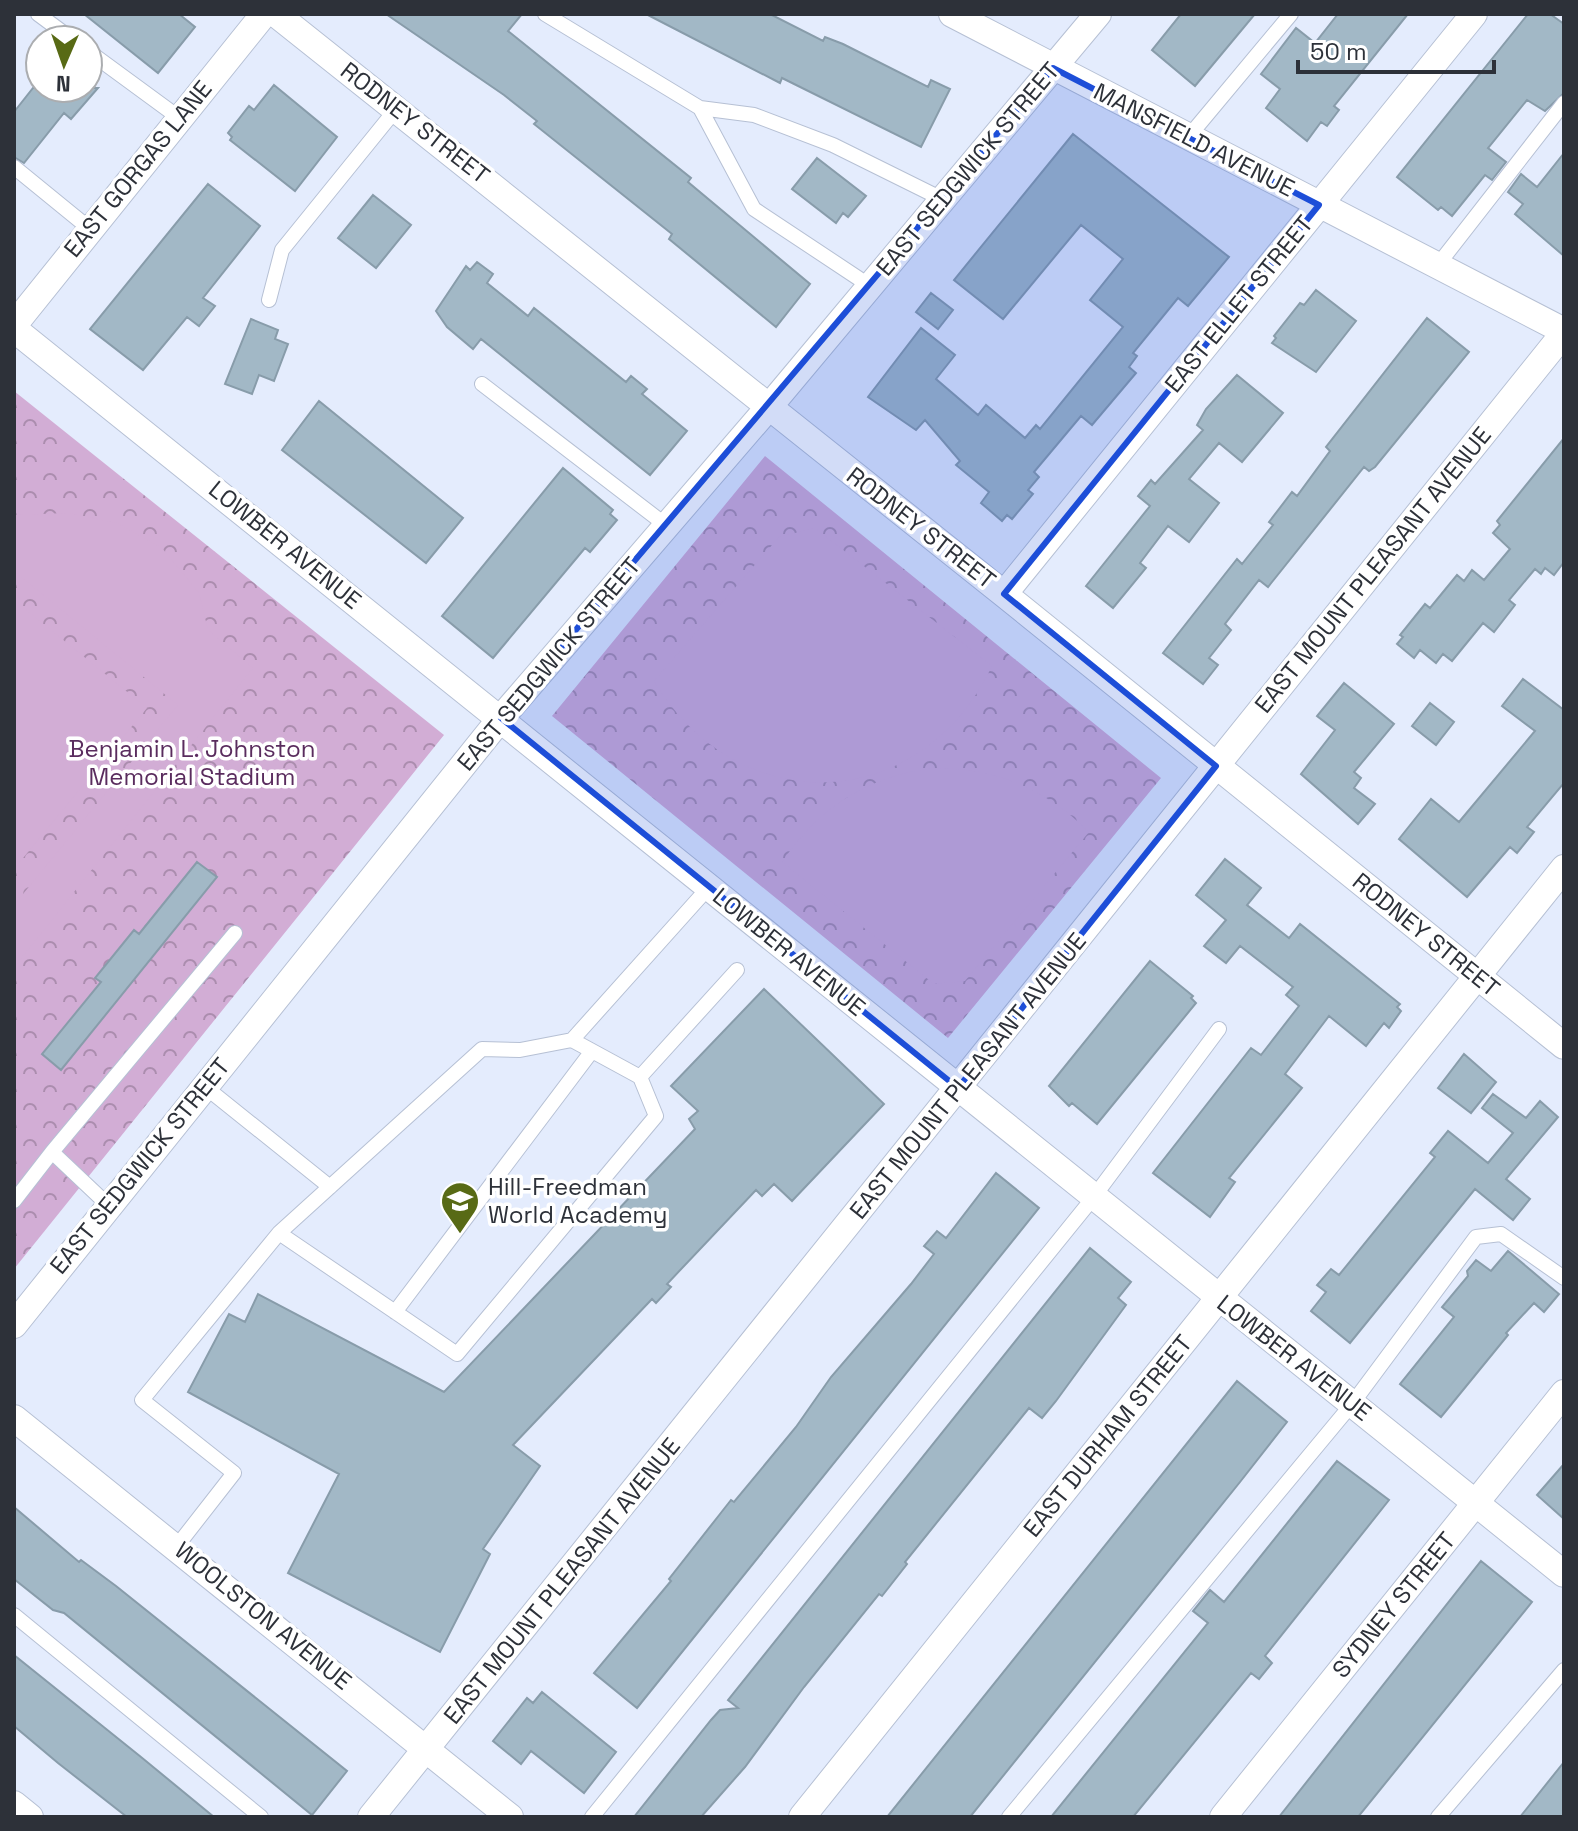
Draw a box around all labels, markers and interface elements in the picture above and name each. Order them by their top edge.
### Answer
north arrow [24,24,104,104]
scale bar [1298,24,1494,74]
text: 50 m [1310,36,1367,67]
street label: RODNEY STREET [335,55,496,190]
street label: EAST SEDGWICK STREET [869,55,1066,282]
street label: EAST GORGAS LANE [58,75,218,263]
street label: MANSFIELD AVENUE [1089,75,1300,204]
street label: EAST ELLET STREET [1157,209,1320,399]
street label: EAST MOUNT PLEASANT AVENUE [1247,420,1498,719]
street label: RODNEY STREET [841,460,1002,595]
street label: LOWBER AVENUE [203,474,368,616]
street label: EAST SEDGWICK STREET [450,550,647,777]
park label: Benjamin L. Johnston Memorial Stadium [69,733,315,792]
street label: RODNEY STREET [1346,866,1506,1004]
street label: LOWBER AVENUE [707,881,872,1023]
street label: EAST MOUNT PLEASANT AVENUE [842,926,1093,1225]
street label: EAST SEDGWICK STREET [43,1051,236,1280]
place label: Hill-Freedman World Academy [488,1171,667,1230]
school or university icon: Hill-Freedman World Academy [439,1180,481,1235]
street label: LOWBER AVENUE [1211,1288,1378,1428]
street label: EAST DURHAM STREET [1016,1328,1199,1543]
street label: EAST MOUNT PLEASANT AVENUE [436,1431,687,1730]
street label: SYDNEY STREET [1325,1525,1462,1684]
street label: WOOLSTON AVENUE [168,1535,358,1697]

